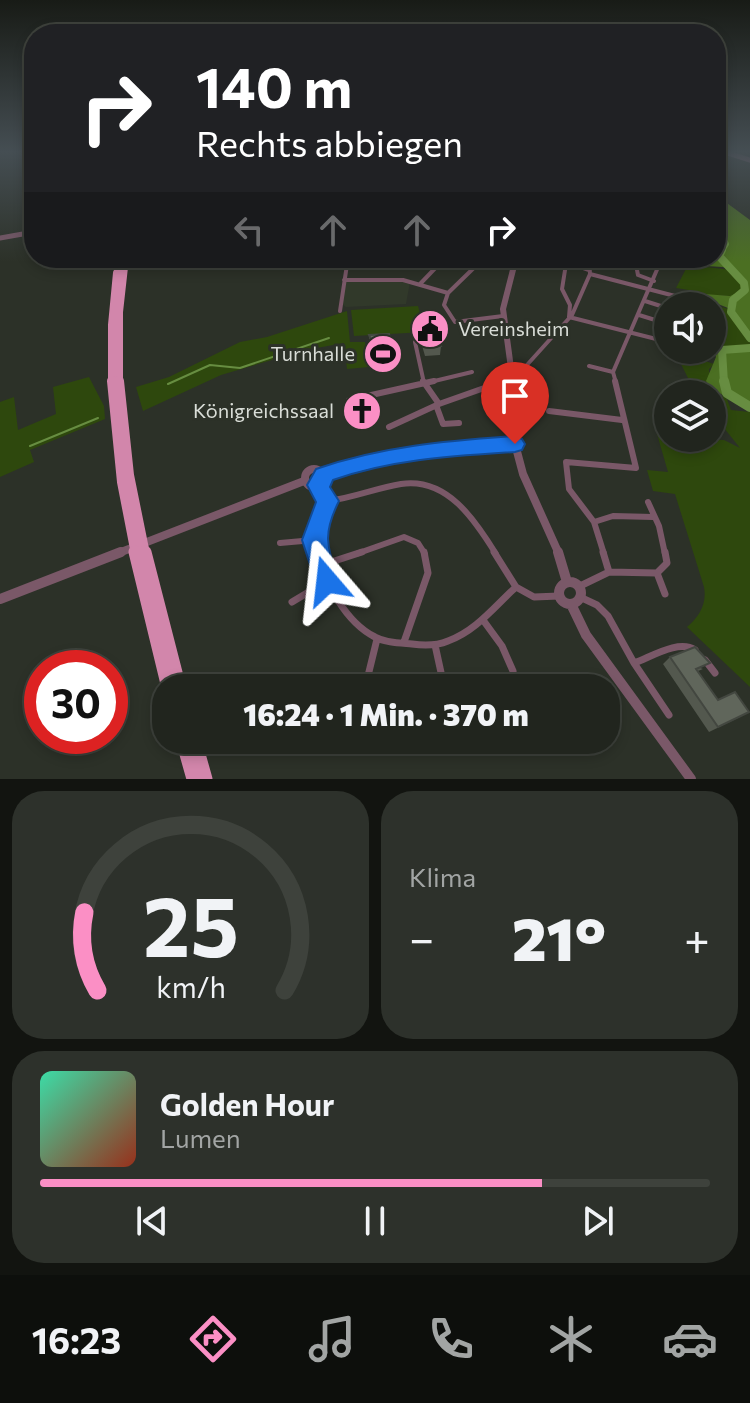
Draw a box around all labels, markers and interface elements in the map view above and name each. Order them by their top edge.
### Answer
text: 140 m [196,51,352,120]
icon: right [64,56,168,160]
text: Rechts abbiegen [196,120,463,164]
icon: left [227,208,271,252]
icon: ahead [311,208,355,252]
icon: ahead [395,208,439,252]
icon: right [479,208,523,252]
map controls [654,292,726,452]
button: sound [654,292,726,364]
public building icon: Vereinsheim [409,308,451,350]
place label: Vereinsheim [458,316,569,340]
sports icon: Turnhalle [362,333,404,375]
place label: Turnhalle [271,341,355,365]
pin [481,362,549,444]
icon: arrive [493,374,537,418]
button: layers [654,380,726,452]
church icon: Königreichssaal [341,390,383,432]
place label: Königreichssaal [193,398,334,422]
position arrow [285,539,369,623]
speed limit sign: 30 [24,650,128,754]
text: 16:24 · 1 Min. · 370 m [243,695,529,732]
text: Klima [409,861,476,892]
text: 25 [143,872,238,974]
text: 21° [512,900,606,973]
text: − [409,910,434,964]
text: + [684,910,710,964]
text: km/h [156,969,225,1004]
text: Golden Hour [160,1085,334,1122]
text: Lumen [160,1122,241,1153]
icon: previous [130,1199,174,1243]
icon: pause [353,1199,397,1243]
icon: next [576,1199,620,1243]
icon: directions [185,1311,241,1367]
icon: music [304,1311,360,1367]
icon: phone [423,1311,479,1367]
icon: climate [543,1311,599,1367]
icon: car [662,1311,718,1367]
text: 16:23 [32,1317,121,1361]

